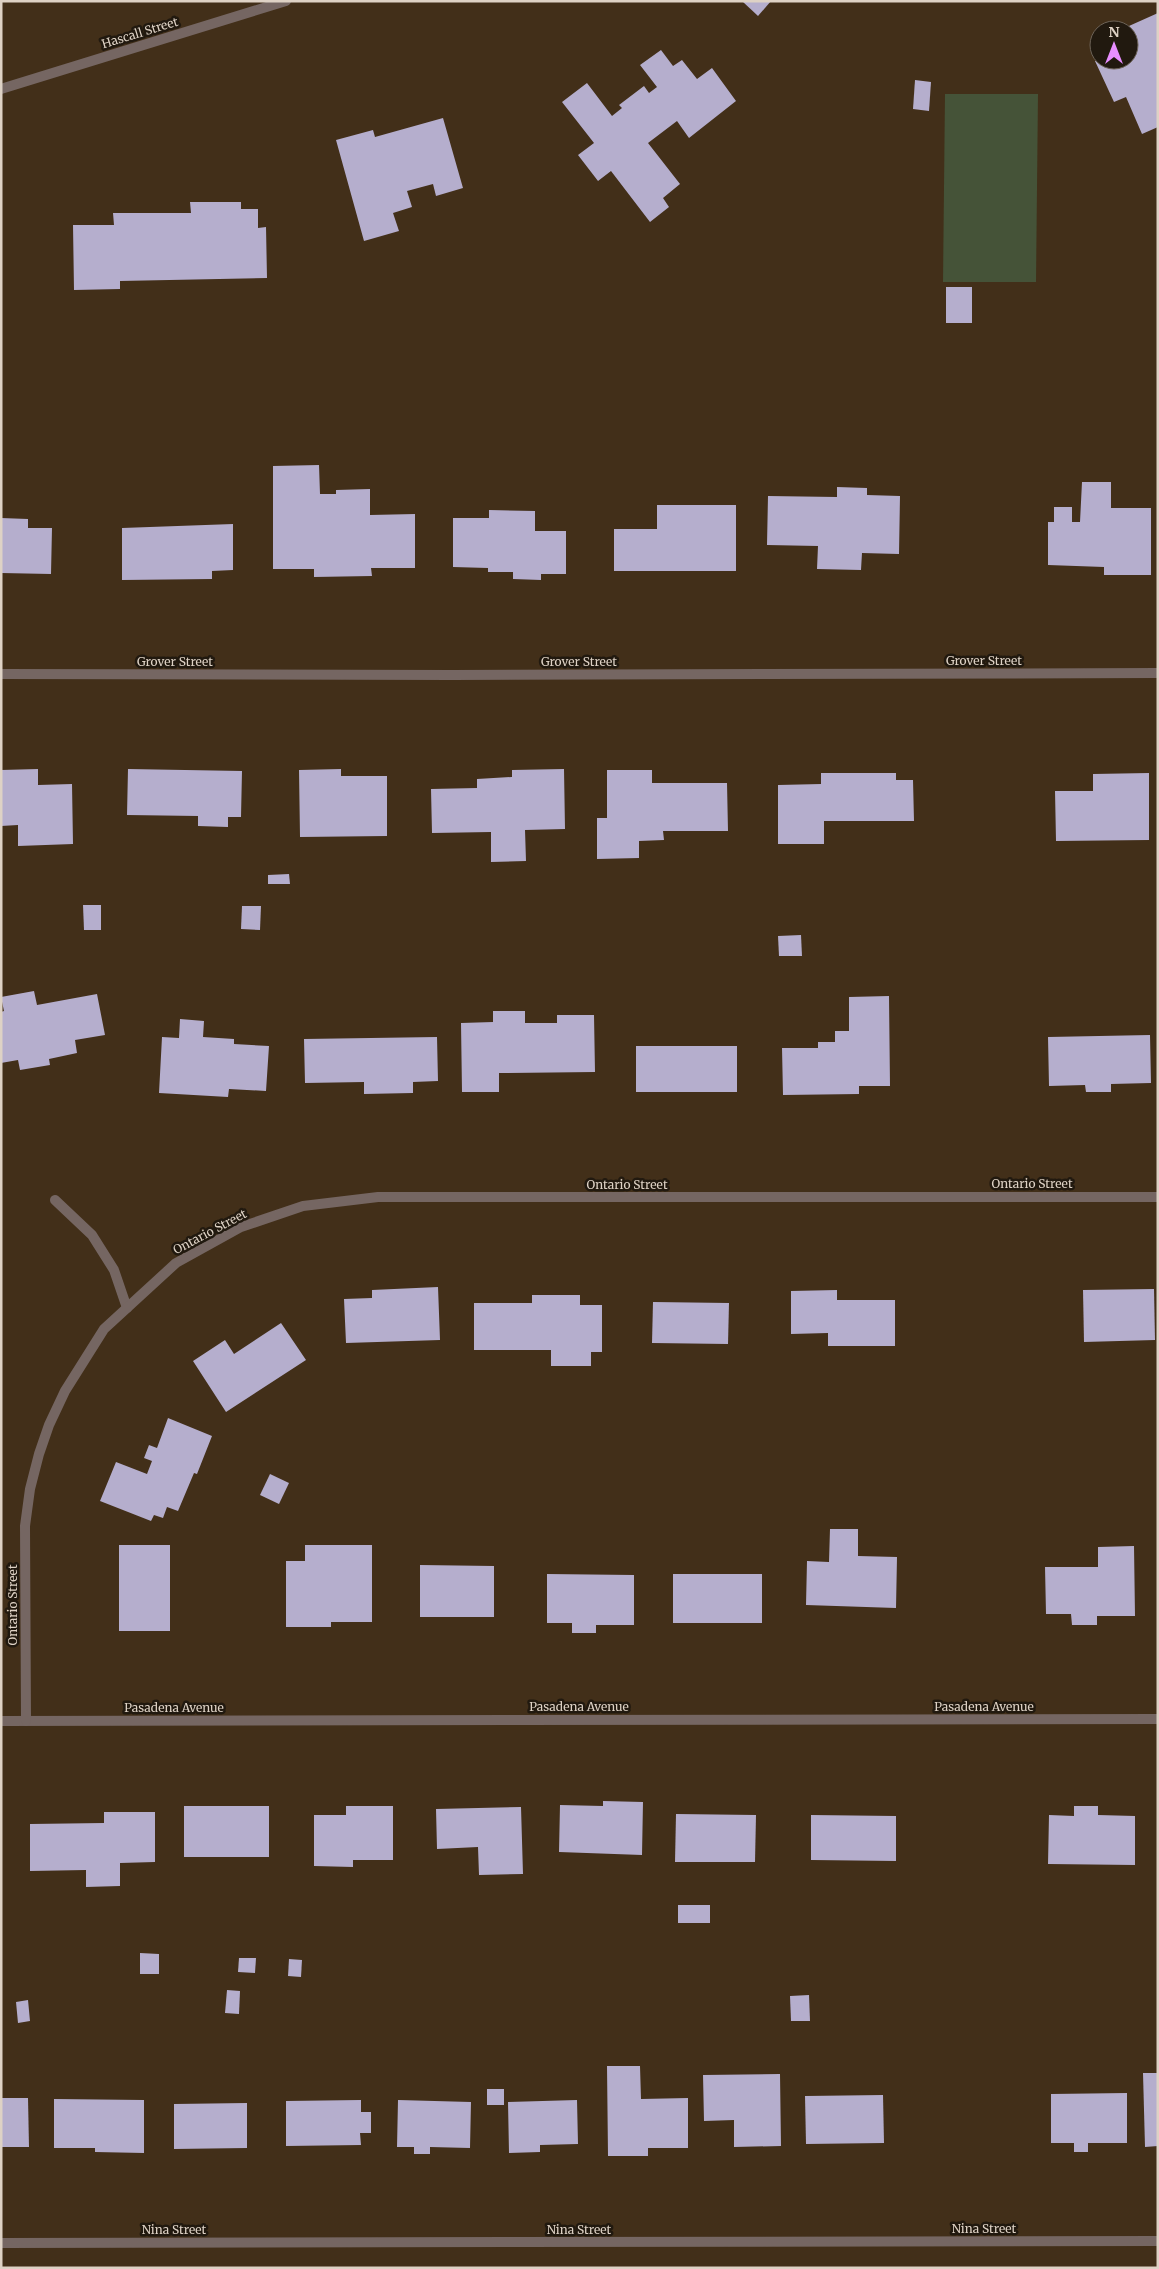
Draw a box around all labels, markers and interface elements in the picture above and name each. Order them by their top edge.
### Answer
street label: Hascall Street [100,14,180,51]
north arrow [1089,20,1139,70]
text: N [1108,23,1120,41]
street label: Grover Street [946,653,1022,668]
street label: Grover Street [137,654,213,669]
street label: Grover Street [541,654,617,669]
street label: Ontario Street [991,1176,1073,1191]
street label: Ontario Street [586,1177,668,1192]
street label: Ontario Street [170,1206,249,1257]
street label: Ontario Street [5,1564,20,1646]
street label: Pasadena Avenue [529,1699,629,1714]
street label: Pasadena Avenue [934,1699,1034,1714]
street label: Pasadena Avenue [124,1700,224,1715]
street label: Nina Street [952,2221,1017,2236]
street label: Nina Street [142,2222,207,2237]
street label: Nina Street [547,2222,612,2237]

